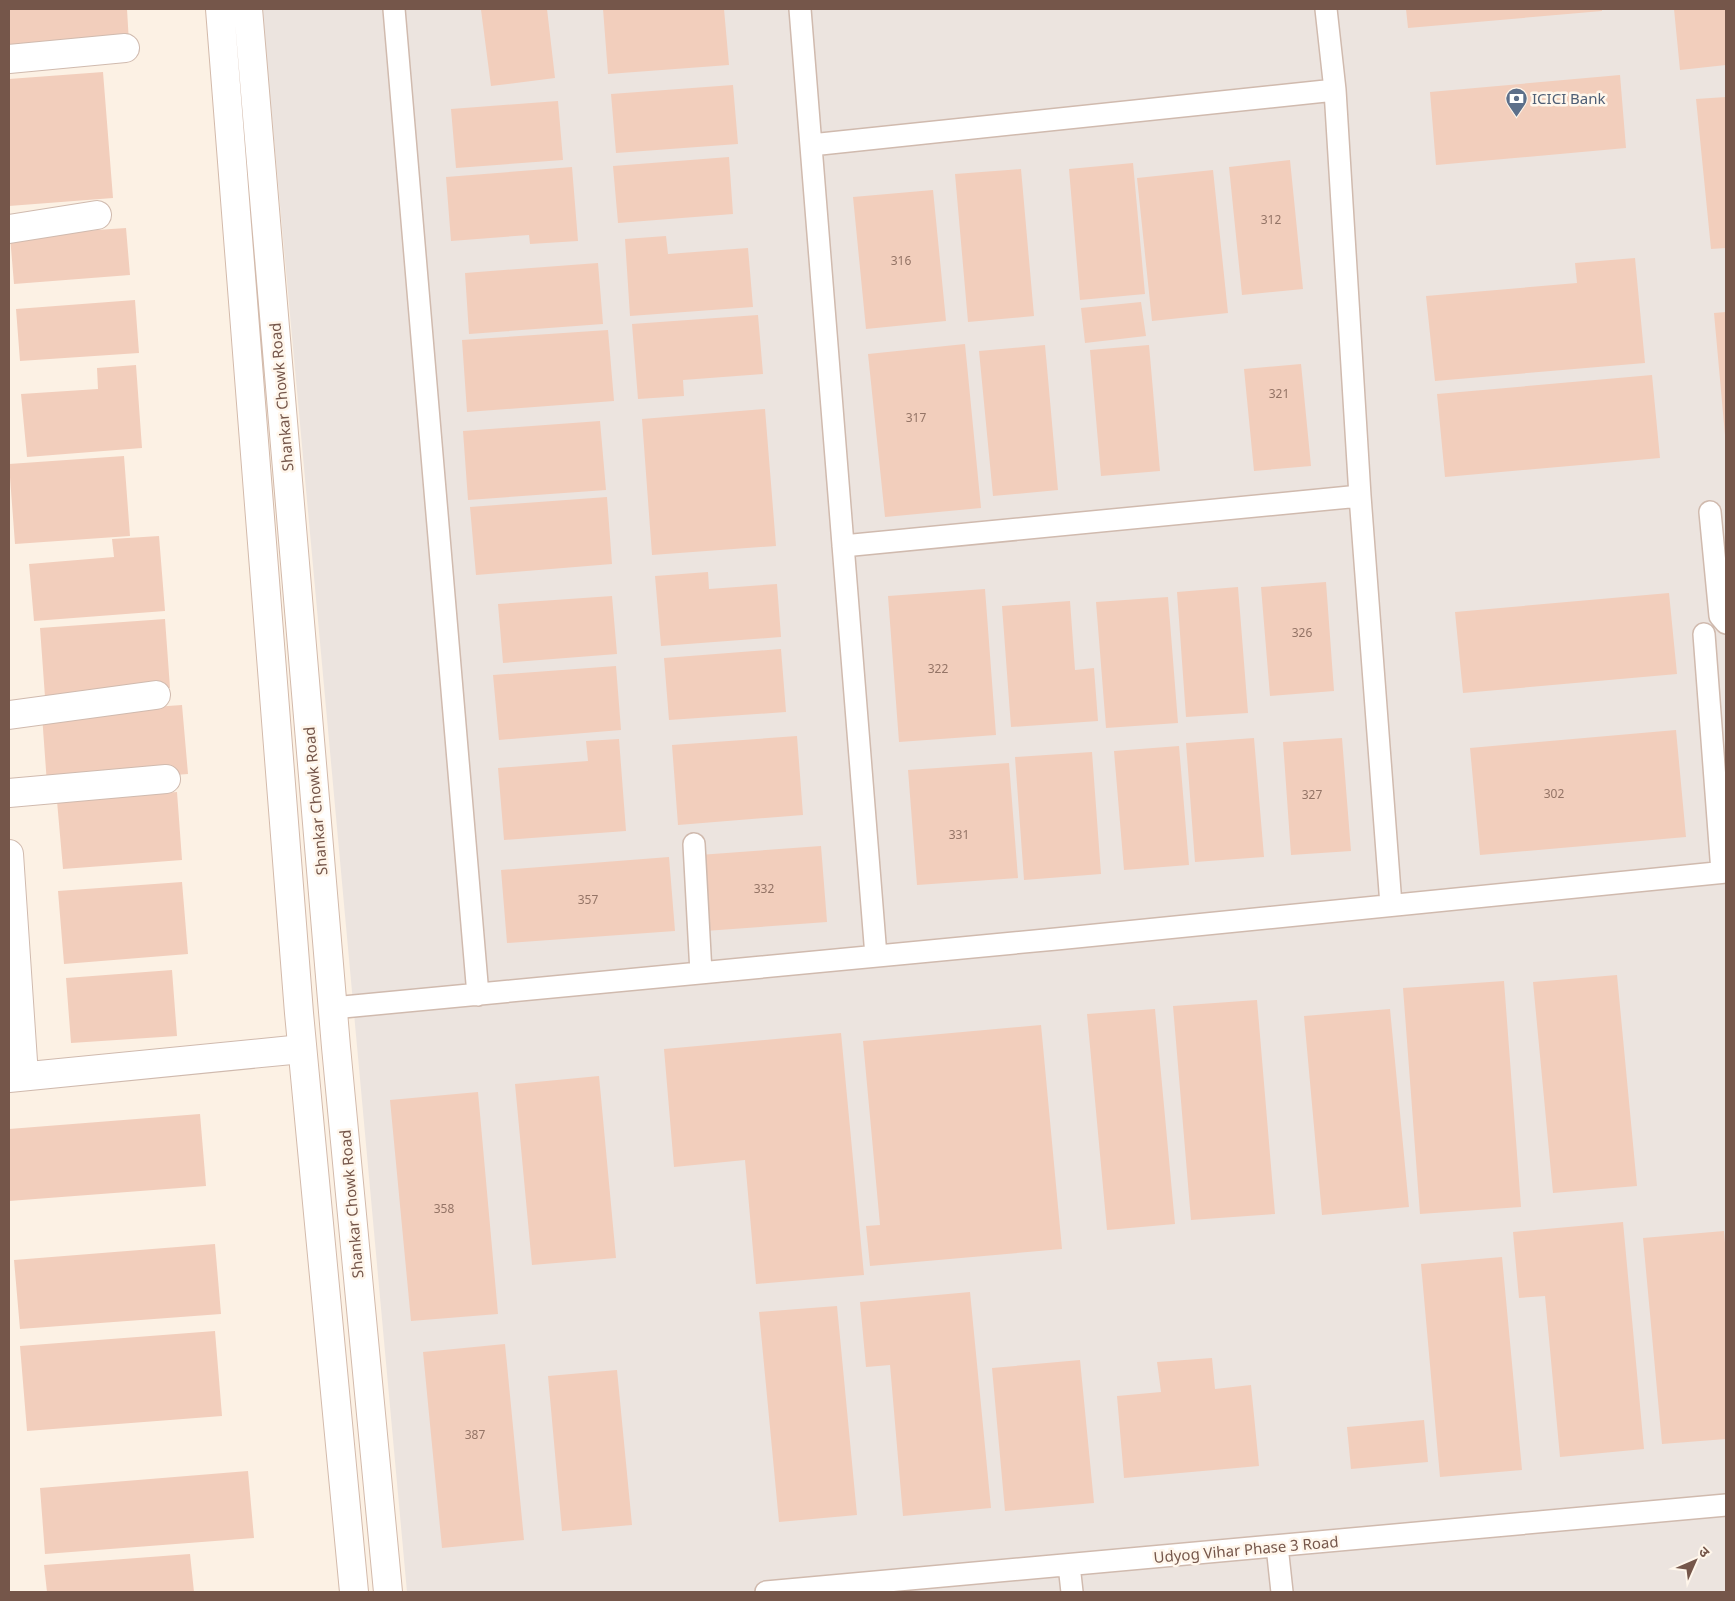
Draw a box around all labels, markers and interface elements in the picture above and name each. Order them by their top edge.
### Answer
bank icon: ICICI Bank [1504,86,1528,117]
place label: ICICI Bank [1532,88,1606,108]
house number: 312 [1261,211,1281,228]
house number: 316 [891,252,911,269]
street label: Shankar Chowk Road [265,322,297,472]
house number: 321 [1269,385,1289,402]
house number: 317 [906,409,926,426]
house number: 326 [1292,624,1312,641]
house number: 322 [928,660,948,677]
street label: Shankar Chowk Road [299,726,331,876]
house number: 302 [1544,785,1564,802]
house number: 327 [1302,786,1322,803]
house number: 331 [949,826,969,843]
house number: 332 [754,880,774,897]
house number: 357 [578,891,598,908]
street label: Shankar Chowk Road [335,1129,367,1279]
house number: 358 [434,1200,454,1217]
house number: 387 [465,1426,485,1443]
street label: Udyog Vihar Phase 3 Road [1153,1531,1339,1567]
north arrow [1670,1536,1720,1586]
text: उ [1695,1542,1715,1562]

